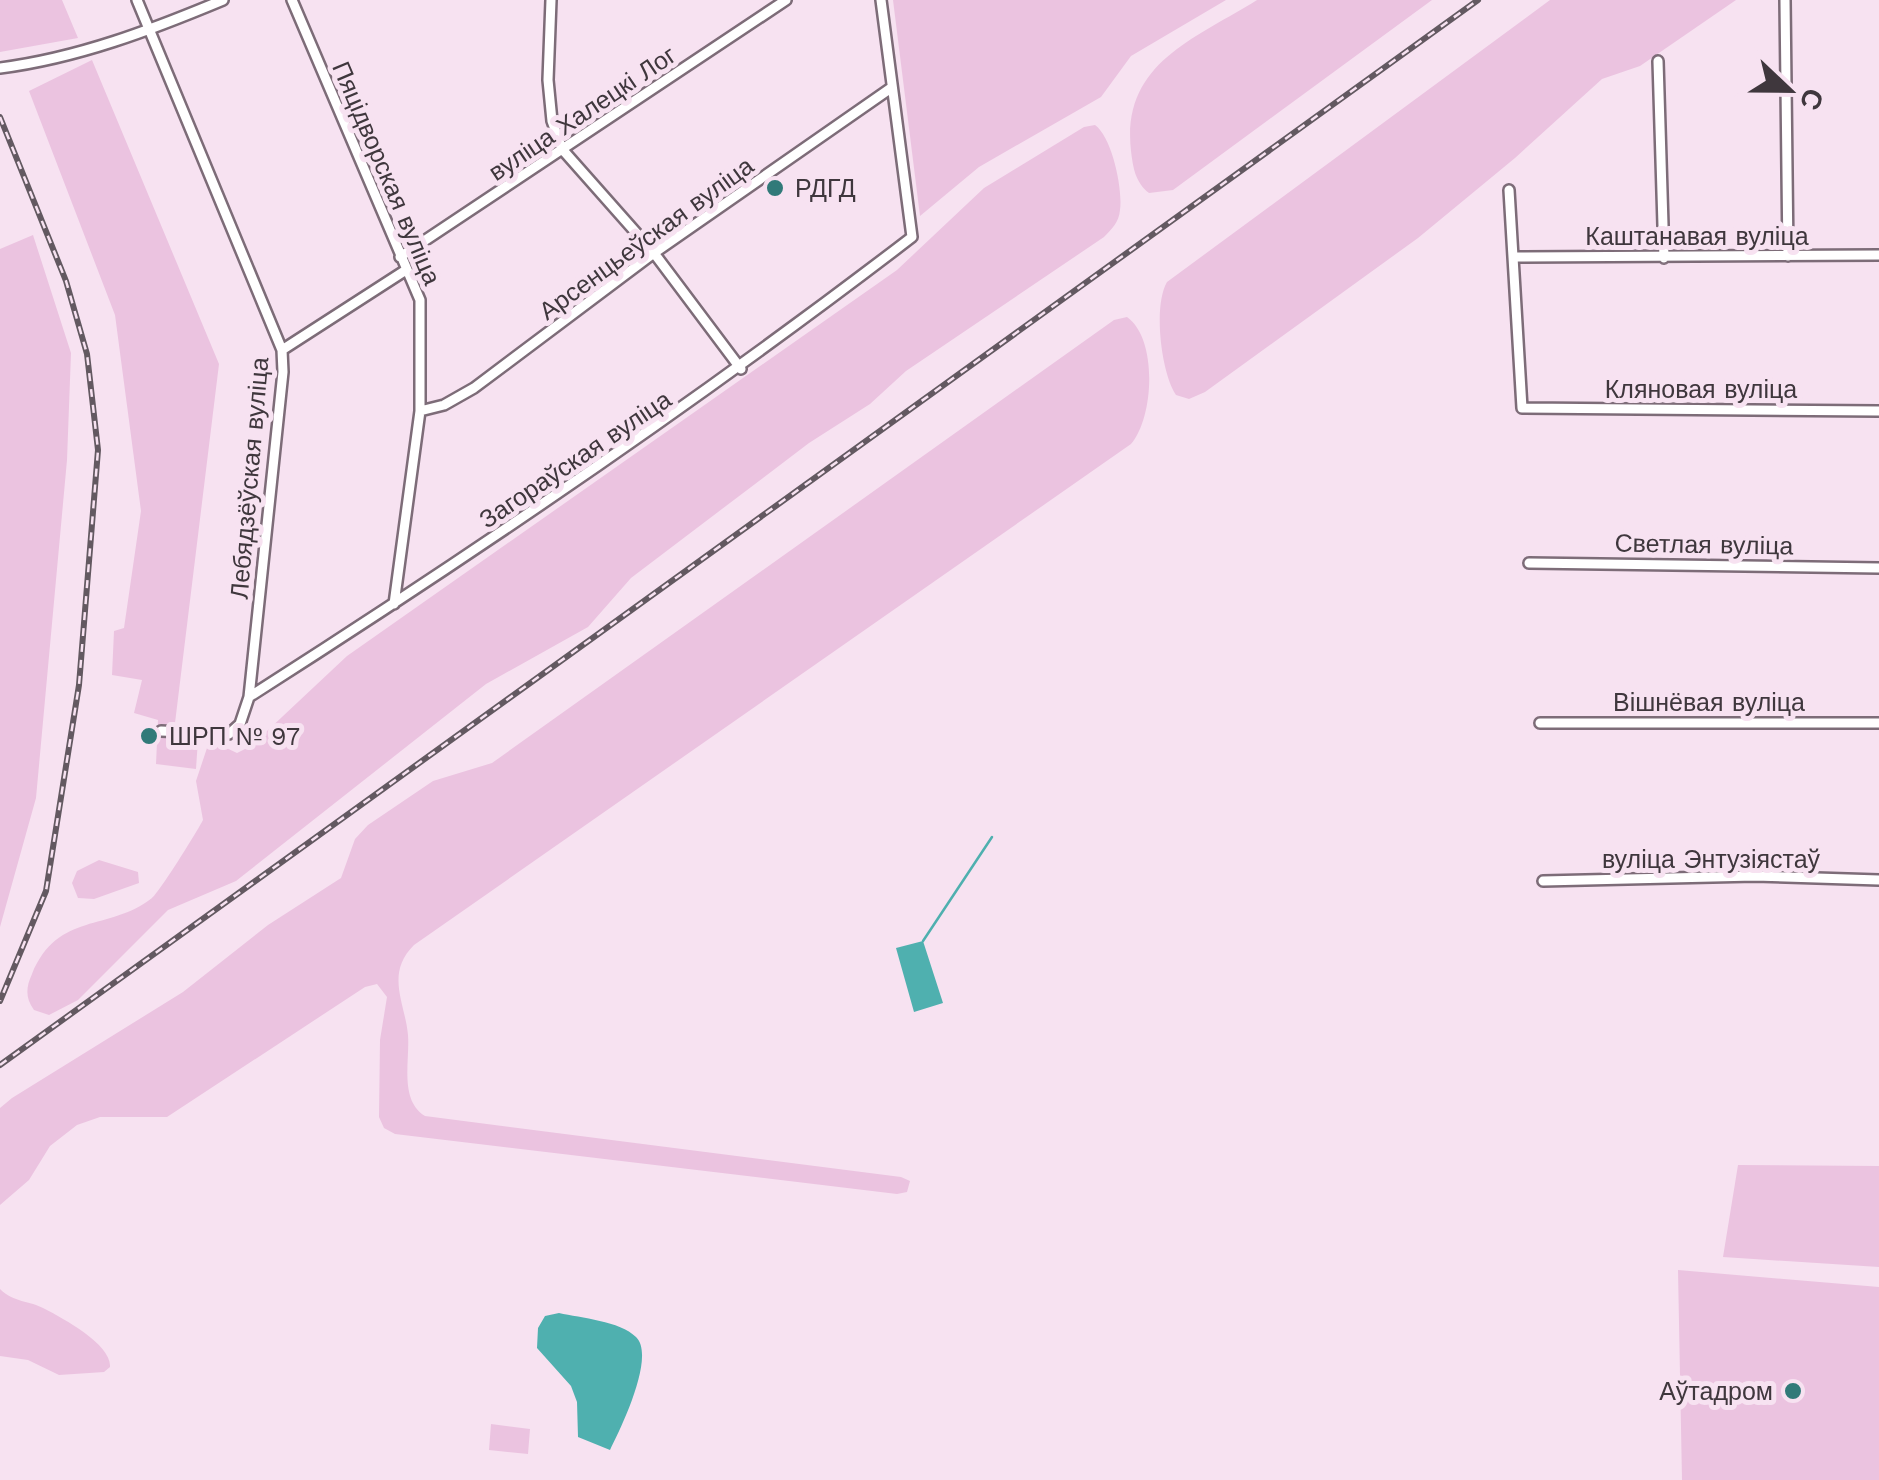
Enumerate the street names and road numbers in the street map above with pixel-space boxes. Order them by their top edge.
street label: вуліца Халецкі Лог [483,40,681,187]
street label: Пяцідворская вуліца [326,57,447,289]
street label: Арсенцьеўская вуліца [534,151,759,326]
street label: Каштанавая вуліца [1585,222,1809,251]
street label: Лебядзёўская вуліца [224,356,275,600]
street label: Кляновая вуліца [1605,375,1797,404]
street label: Загораўская вуліца [474,384,677,534]
street label: Светлая вуліца [1614,528,1794,561]
street label: Вішнёвая вуліца [1613,688,1805,717]
street label: вуліца Энтузіястаў [1602,845,1821,874]

